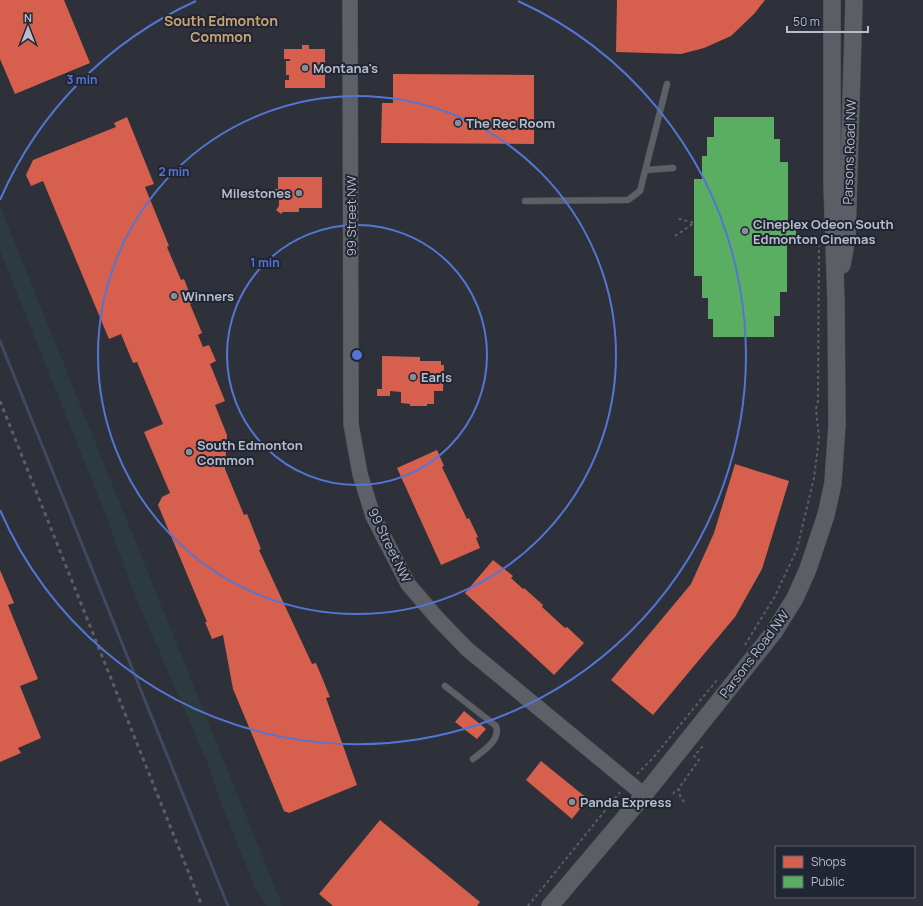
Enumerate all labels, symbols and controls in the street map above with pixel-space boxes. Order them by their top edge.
north arrow [8,8,48,48]
scale bar [787,8,868,34]
text: N [24,10,32,25]
district label: South Edmonton Common [164,11,278,46]
text: 50 m [793,13,820,30]
place label: Montana's [313,59,378,77]
marker: Montana's [300,63,310,73]
text: 3 min [66,71,98,88]
street label: Parsons Road NW [838,99,860,205]
place label: The Rec Room [466,114,555,132]
marker: The Rec Room [453,118,463,128]
text: 2 min [158,163,190,180]
street label: 99 Street NW [342,176,360,256]
place label: Milestones [222,184,291,202]
marker: Milestones [294,188,304,198]
place label: Cineplex Odeon South Edmonton Cinemas [753,215,894,248]
marker: Cineplex Odeon South Edmonton Cinemas [740,226,750,236]
text: 1 min [250,254,280,271]
place label: Winners [182,287,234,305]
marker: Winners [169,291,179,301]
centre of rings [350,348,364,362]
place label: Earls [421,368,452,386]
marker: Earls [408,372,418,382]
place label: South Edmonton Common [197,436,303,469]
marker: South Edmonton Common [184,447,194,457]
street label: 99 Street NW [364,505,416,585]
street label: Parsons Road NW [715,607,793,701]
place label: Panda Express [580,793,672,811]
marker: Panda Express [567,797,577,807]
legend [775,846,915,898]
text: Shops [811,853,846,870]
text: Public [811,873,845,890]

